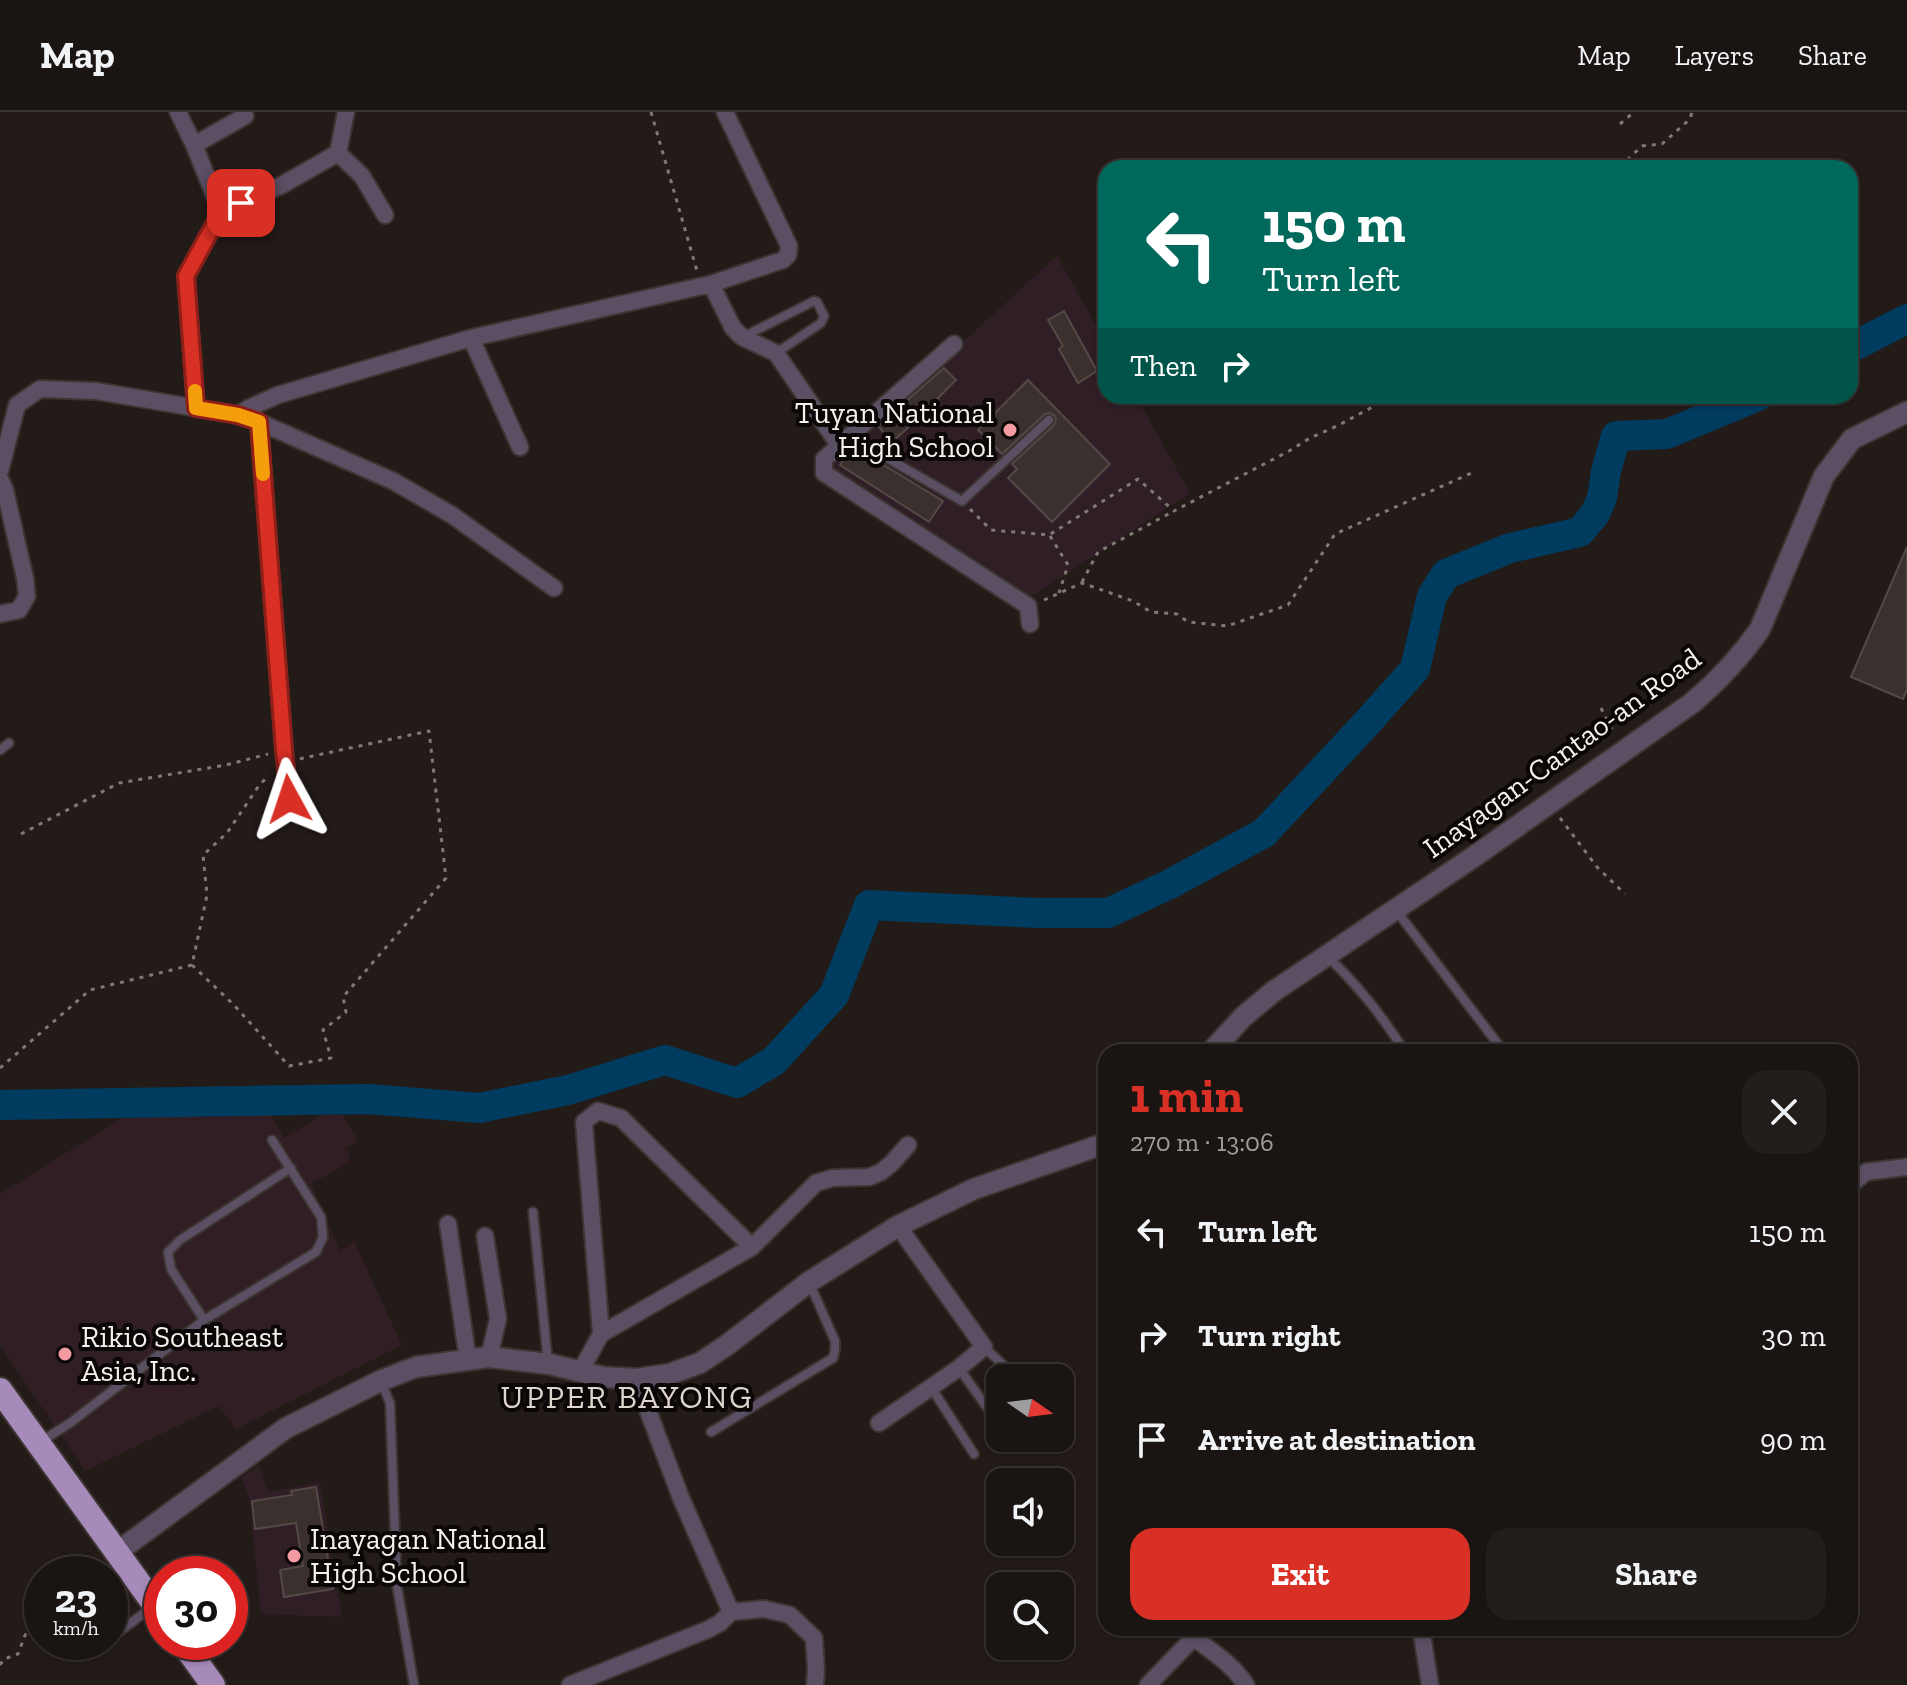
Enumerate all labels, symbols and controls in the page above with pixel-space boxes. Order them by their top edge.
text: Map [40,32,115,78]
text: Map [1577,39,1631,72]
text: Layers [1675,39,1754,72]
text: Share [1798,39,1867,72]
pin [207,169,275,237]
icon: arrive [219,181,263,225]
text: 150 m [1262,189,1406,256]
icon: left [1130,192,1234,296]
text: Turn left [1262,257,1400,300]
icon: right [1213,344,1257,388]
text: Then [1130,348,1197,384]
place label: Tuyan National High School [795,395,994,465]
marker: Tuyan National High School [1001,421,1019,439]
street label: Inayagan-Cantao-an Road [1416,640,1708,866]
position arrow [247,757,331,841]
text: 1 min [1130,1067,1243,1124]
button: close [1742,1070,1826,1154]
text: 270 m · 13:06 [1130,1126,1274,1158]
icon: left [1130,1210,1174,1254]
text: Turn left [1198,1214,1317,1250]
text: 150 m [1749,1214,1826,1250]
icon: right [1130,1314,1174,1358]
text: Turn right [1198,1318,1340,1354]
text: 30 m [1761,1318,1826,1354]
place label: Rikio Southeast Asia, Inc. [81,1319,283,1389]
marker: Rikio Southeast Asia, Inc. [56,1345,74,1363]
north arrow [986,1364,1074,1452]
map controls [986,1364,1074,1660]
district label: UPPER BAYONG [501,1378,753,1416]
icon: arrive [1130,1418,1174,1462]
text: Arrive at destination [1198,1422,1475,1458]
text: 90 m [1760,1422,1826,1458]
button: sound [986,1468,1074,1556]
place label: Inayagan National High School [310,1521,546,1591]
button: Exit [1130,1528,1470,1620]
button: Share [1486,1528,1826,1620]
marker: Inayagan National High School [285,1547,303,1565]
speed limit sign: 30 [144,1556,248,1660]
button: search [986,1572,1074,1660]
text: 23 [55,1574,97,1622]
text: km/h [53,1616,99,1640]

